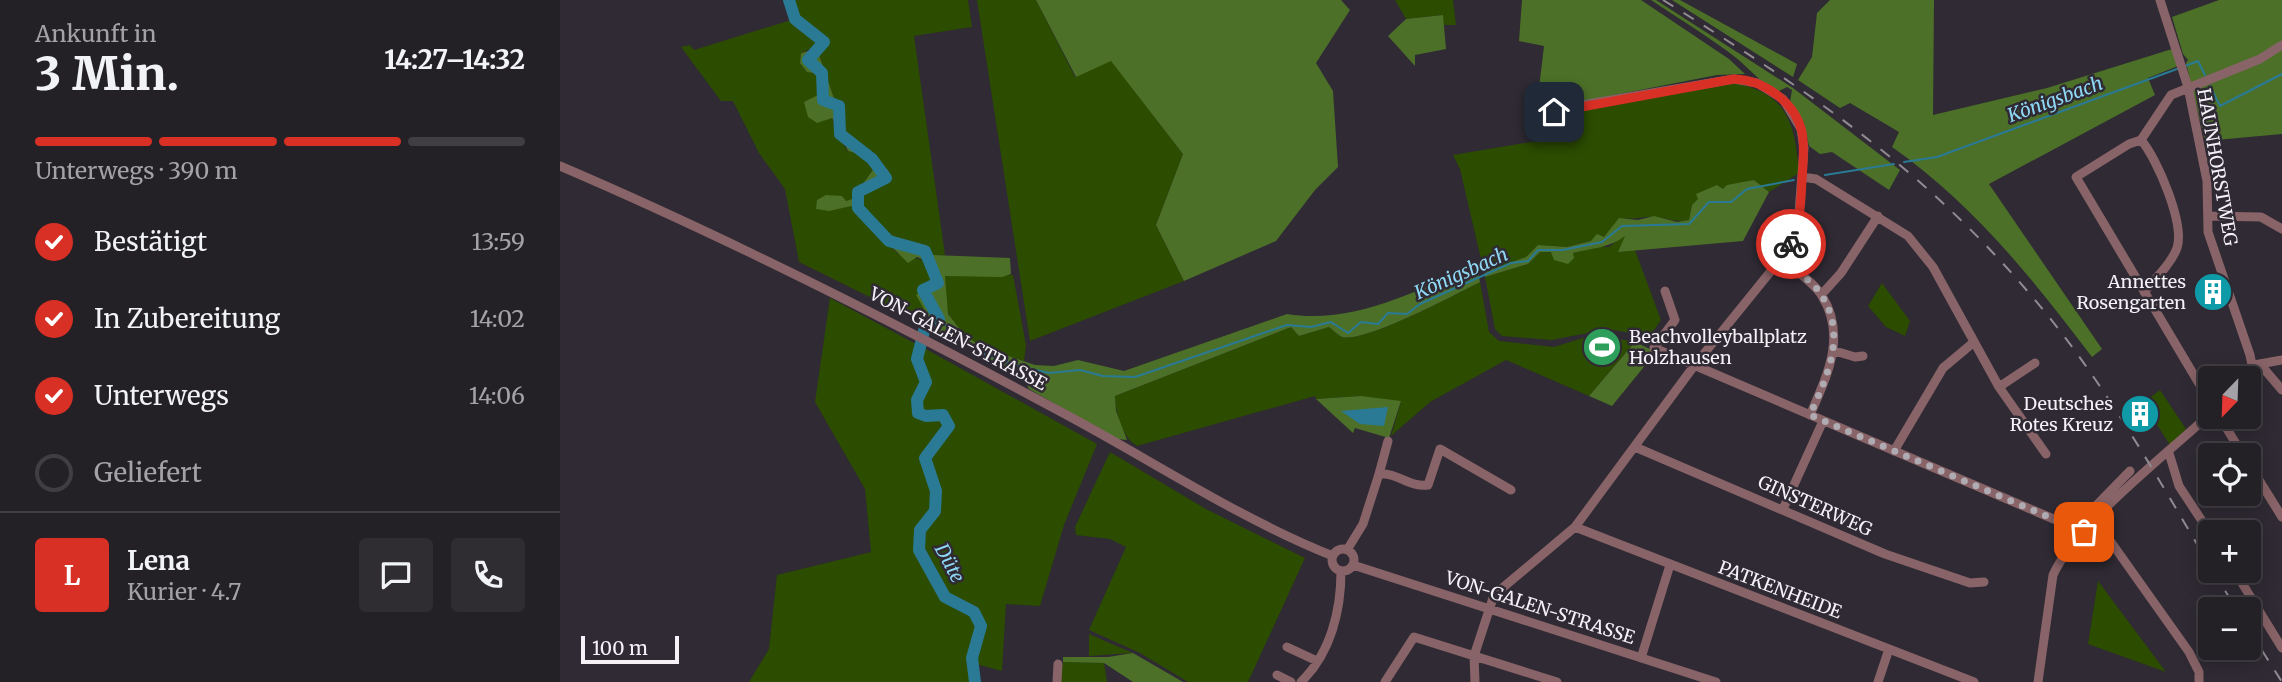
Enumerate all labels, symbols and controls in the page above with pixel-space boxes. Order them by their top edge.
text: Ankunft in [35,19,157,48]
text: 14:27–14:32 [384,43,525,76]
text: 3 Min. [35,45,179,103]
water label: Königsbach [2003,71,2106,128]
pin [1524,82,1584,142]
street label: HAUNHORSTWEG [2192,86,2243,248]
icon: home [1535,93,1573,131]
text: Unterwegs · 390 m [35,156,238,185]
courier [1756,209,1826,279]
icon: check [35,223,73,261]
text: Bestätigt [94,225,207,258]
icon: bike [1772,225,1810,263]
text: 13:59 [472,227,525,256]
water label: Königsbach [1410,242,1511,305]
place label: Annettes Rosengarten [2076,270,2186,314]
building icon: Annettes Rosengarten [2192,271,2234,313]
street label: VON-GALEN-STRASSE [865,281,1052,395]
icon: check [35,300,73,338]
text: In Zubereitung [94,302,280,335]
text: 14:02 [470,304,525,333]
place label: Beachvolleyballplatz Holzhausen [1629,325,1807,369]
sports icon: Beachvolleyballplatz Holzhausen [1581,326,1623,368]
north arrow [2198,366,2261,429]
map controls [2198,366,2261,660]
icon: check [35,377,73,415]
text: Unterwegs [94,379,229,412]
text: 14:06 [469,381,525,410]
place label: Deutsches Rotes Kreuz [2010,392,2113,436]
building icon: Deutsches Rotes Kreuz [2119,393,2161,435]
button: locate [2198,443,2261,506]
text: Geliefert [94,456,202,489]
street label: GINSTERWEG [1755,470,1876,541]
pin [2054,502,2114,562]
icon: bag [2065,513,2103,551]
button: + [2198,520,2261,583]
button: chat [359,538,433,612]
button: phone [451,538,525,612]
water label: Düte [929,538,970,587]
text: Lena [127,544,190,577]
street label: PATKENHEIDE [1715,555,1846,624]
text: L [64,559,80,592]
street label: VON-GALEN-STRASSE [1441,566,1638,649]
text: Kurier · 4.7 [127,577,241,606]
button: − [2198,597,2261,660]
scale bar [581,633,679,665]
text: 100 m [592,636,648,660]

